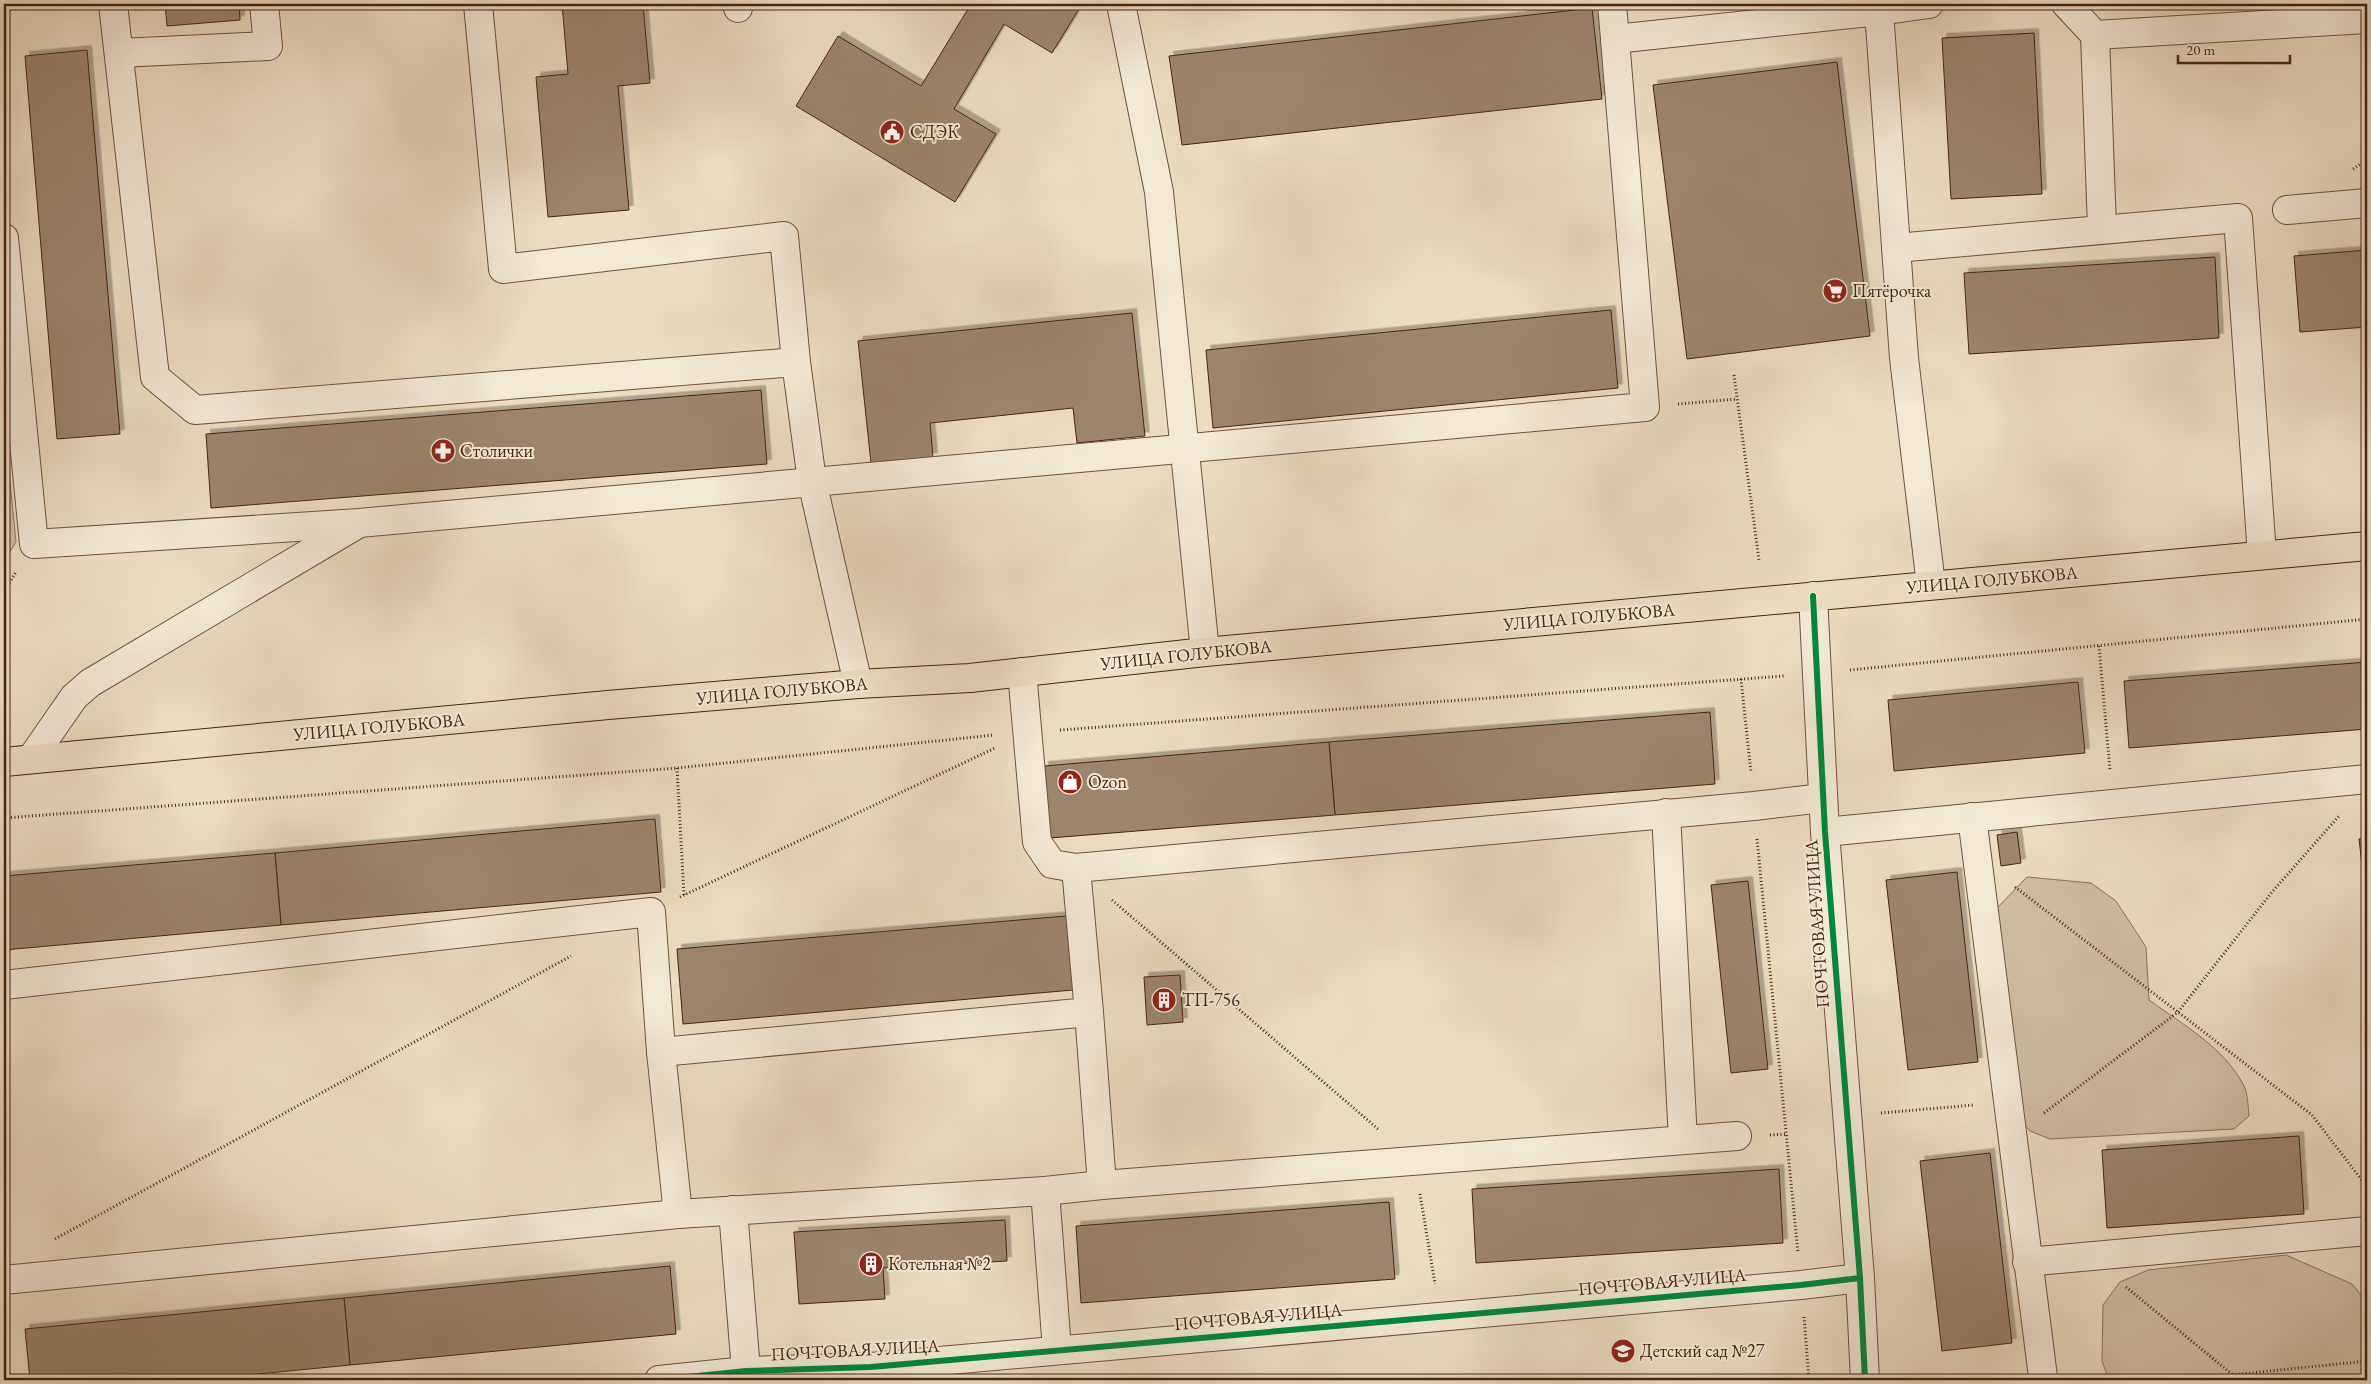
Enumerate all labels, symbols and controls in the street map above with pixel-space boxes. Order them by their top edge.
scale bar [2178,32,2291,64]
text: 20 m [2186,40,2215,59]
public building icon: СДЭК [879,119,905,145]
place label: СДЭК [910,120,959,143]
supermarket icon: Пятёрочка [1822,278,1848,304]
place label: Пятёрочка [1852,279,1932,302]
pharmacy icon: Столички [430,438,456,464]
place label: Столички [460,439,533,462]
street label: УЛИЦА ГОЛУБКОВА [1904,560,2079,599]
street label: УЛИЦА ГОЛУБКОВА [1501,597,1676,636]
street label: УЛИЦА ГОЛУБКОВА [1098,634,1273,675]
street label: УЛИЦА ГОЛУБКОВА [694,671,869,710]
street label: УЛИЦА ГОЛУБКОВА [291,707,466,746]
shop icon: Ozon [1057,769,1083,795]
place label: Ozon [1088,770,1127,793]
street label: ПОЧТОВАЯ УЛИЦА [1799,838,1834,1009]
building icon: ТП-756 [1151,987,1177,1013]
place label: ТП-756 [1182,988,1240,1011]
building icon: Котельная №2 [858,1251,884,1277]
place label: Котельная №2 [888,1252,991,1275]
street label: ПОЧТОВАЯ УЛИЦА [1577,1263,1748,1300]
street label: ПОЧТОВАЯ УЛИЦА [1173,1298,1344,1335]
street label: ПОЧТОВАЯ УЛИЦА [770,1334,940,1365]
school or university icon: Детский сад №27 [1610,1338,1636,1364]
place label: Детский сад №27 [1640,1339,1765,1362]

